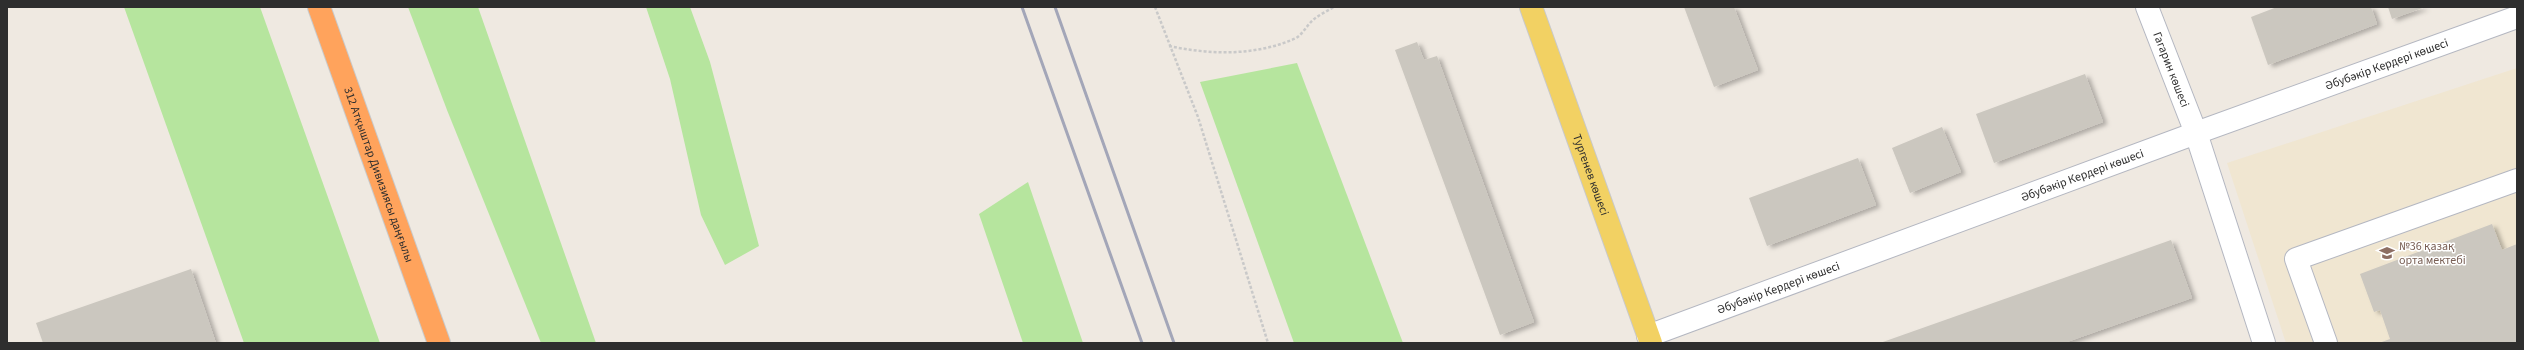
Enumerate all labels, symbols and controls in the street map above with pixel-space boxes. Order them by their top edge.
street label: Гагарин көшесі [2148,29,2193,110]
street label: Әбубәкір Кердері көшесі [2323,35,2451,95]
street label: 312 Атқыштар Дивизиясы даңғылы [339,85,418,265]
street label: Тургенев көшесі [1568,132,1613,218]
street label: Әбубәкір Кердері көшесі [2018,145,2146,206]
place label: №36 қазақ орта мектебі [2399,238,2466,269]
school or university icon: №36 қазақ орта мектебі [2378,244,2396,262]
street label: Әбубәкір Кердері көшесі [1715,258,1842,319]

